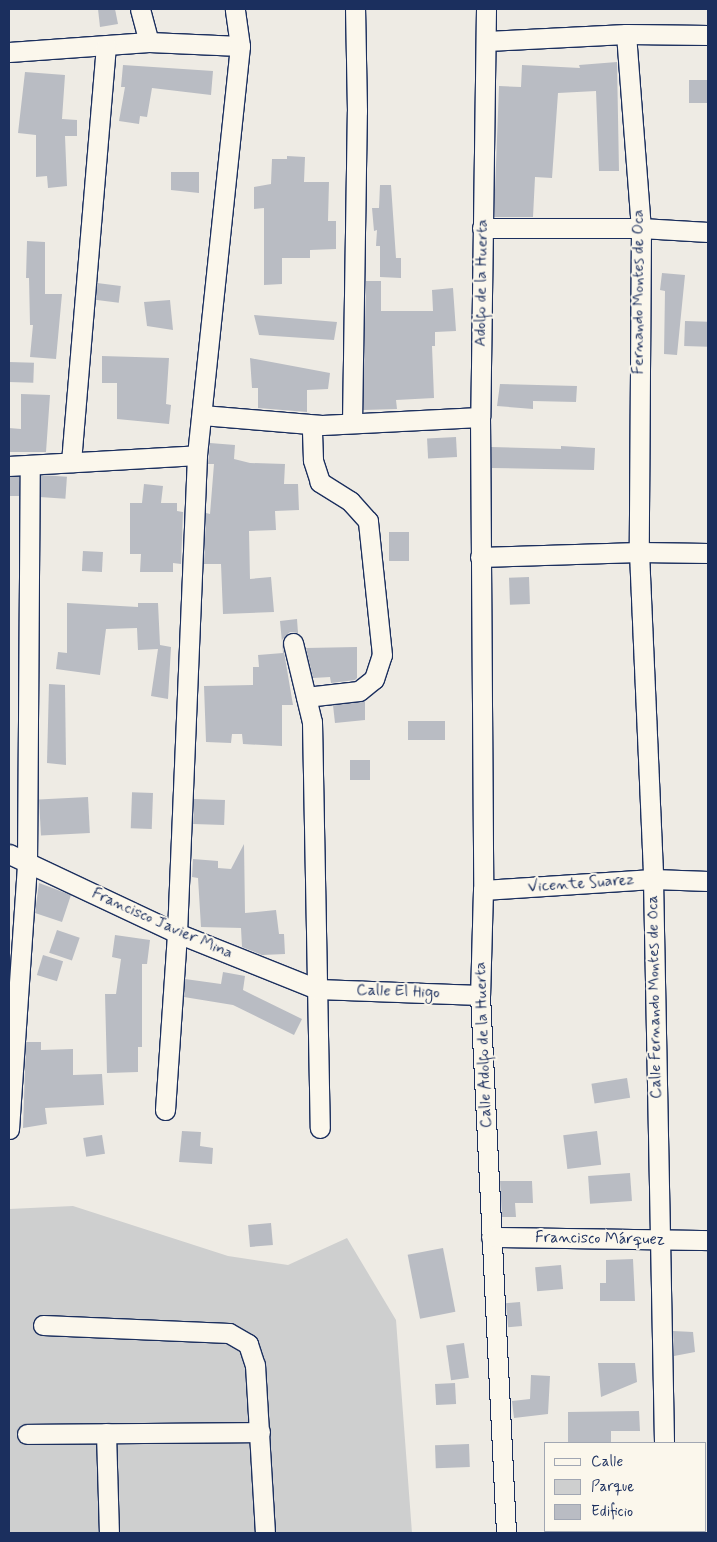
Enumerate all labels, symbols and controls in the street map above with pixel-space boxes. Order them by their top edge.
street label: Fernando Montes de Oca [629,207,649,377]
street label: Adolfo de la Huerta [471,218,493,348]
street label: Vicente Suarez [527,871,635,897]
street label: Francisco Javier Mina [89,884,235,964]
street label: Calle Fernando Montes de Oca [644,893,666,1101]
street label: Calle Adolfo de la Huerta [471,961,497,1129]
street label: Calle El Higo [356,981,440,1003]
street label: Francisco Márquez [535,1228,665,1250]
legend [544,1442,707,1532]
text: Calle [591,1452,623,1472]
text: Parque [591,1477,634,1497]
text: Edificio [591,1502,633,1522]

